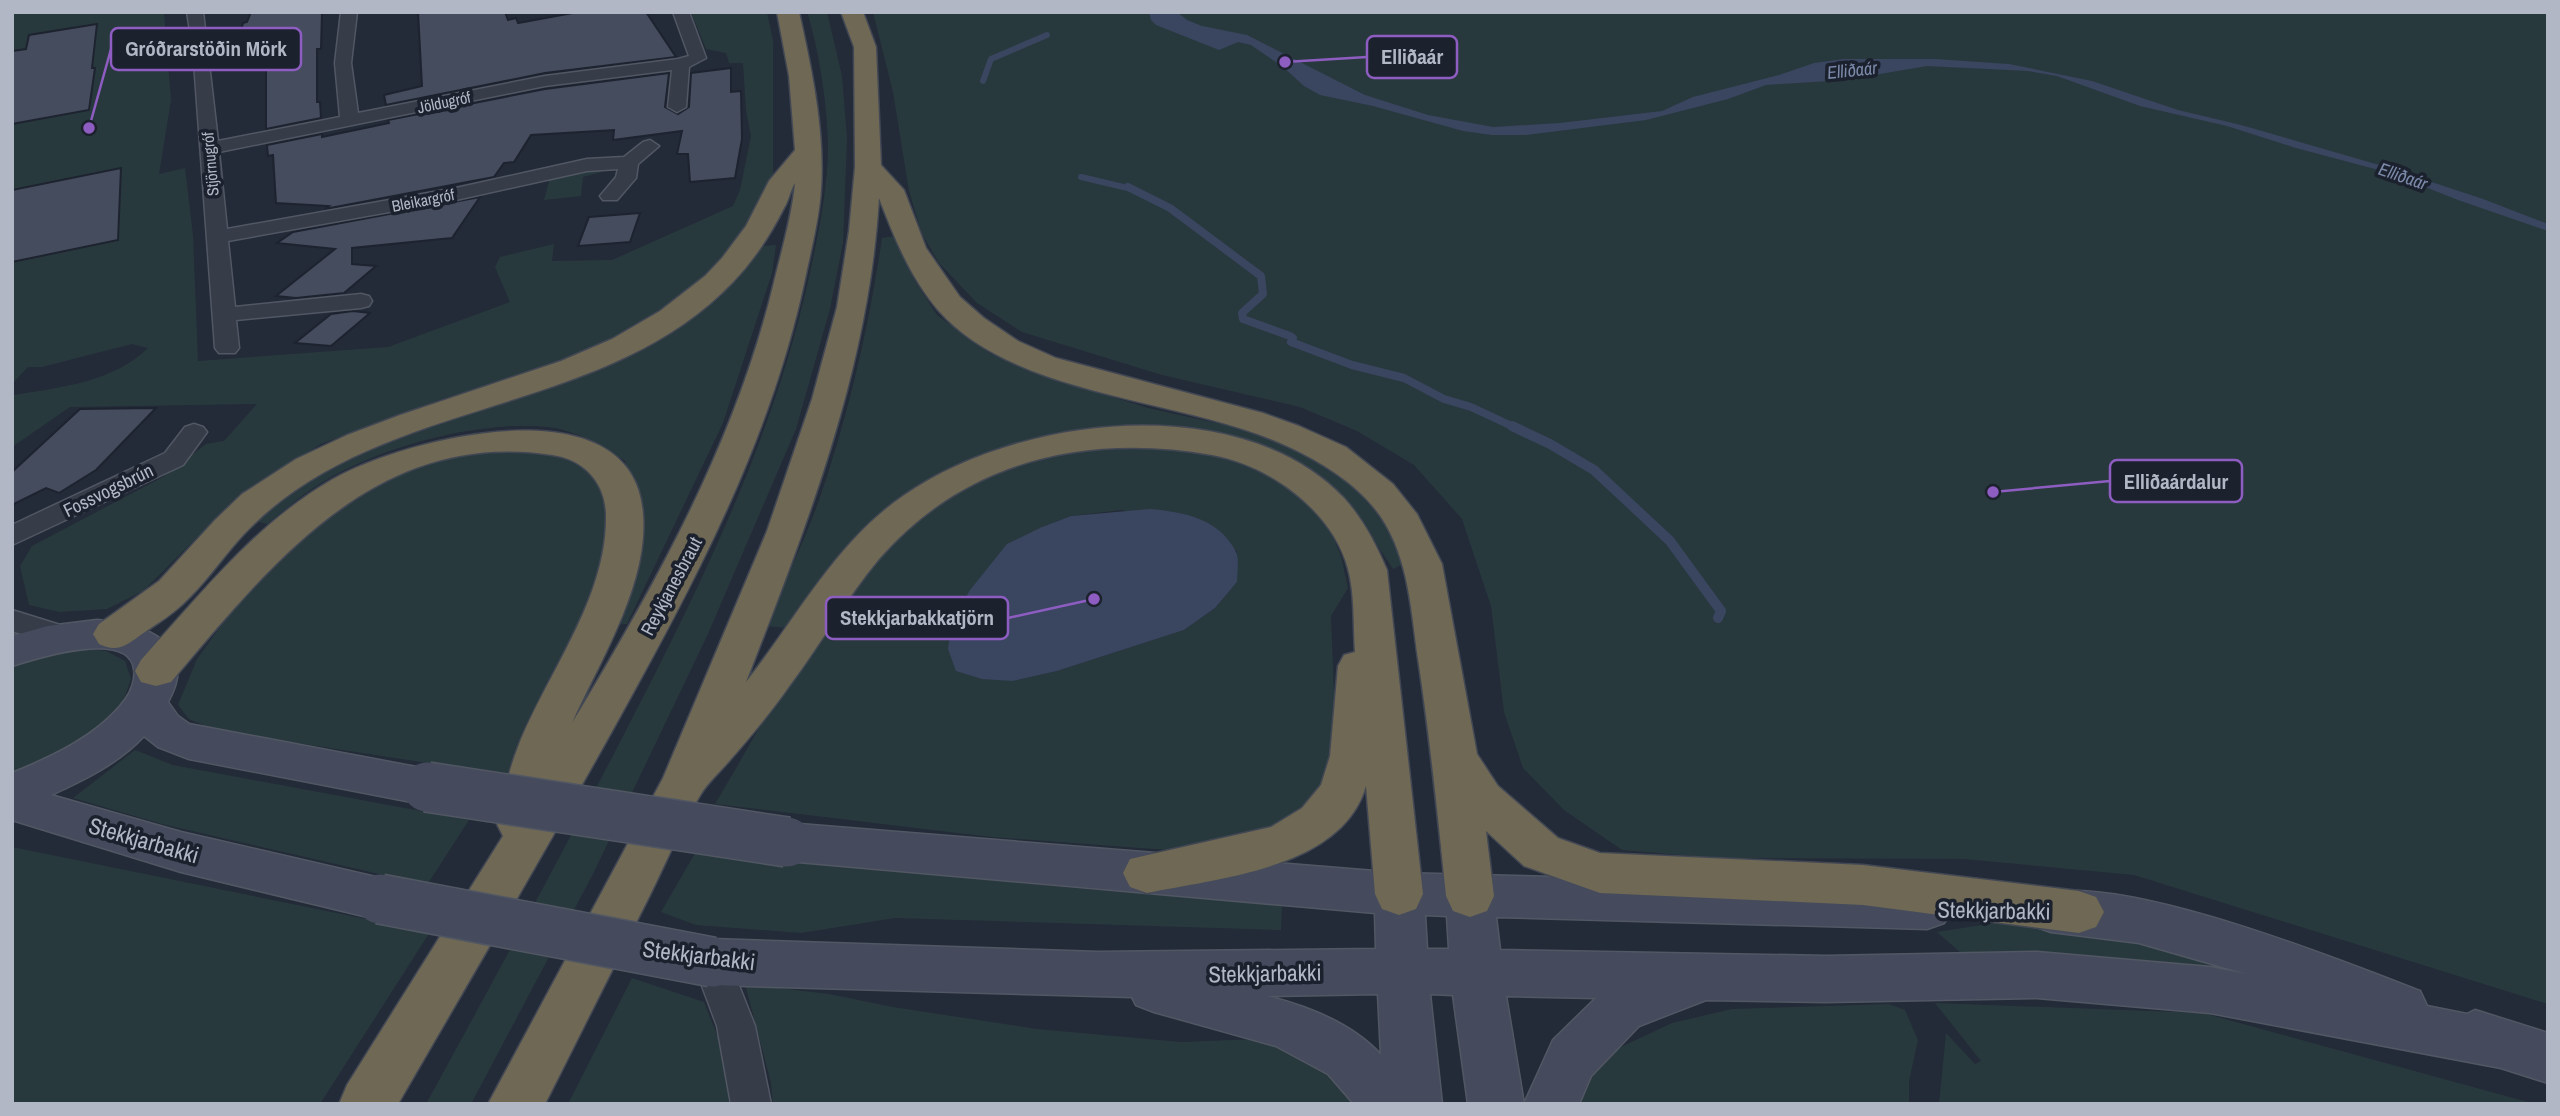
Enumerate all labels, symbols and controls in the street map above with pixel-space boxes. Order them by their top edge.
callout: Gróðrarstöðin Mörk [111,28,301,70]
text: Gróðrarstöðin Mörk [125,34,287,63]
callout: Elliðaár [1367,36,1457,78]
text: Elliðaár [1381,42,1443,71]
water label: Elliðaár [1826,55,1879,85]
street label: Jöldugróf [415,86,473,118]
street label: Stjörnugróf [196,131,224,197]
water label: Elliðaár [2375,156,2432,196]
street label: Bleikargróf [390,183,457,217]
street label: Fossvogsbrún [59,457,157,523]
callout: Elliðaárdalur [2110,460,2242,502]
text: Elliðaárdalur [2124,467,2228,496]
street label: Reykjanesbraut [634,532,708,640]
callout: Stekkjarbakkatjörn [826,597,1008,639]
text: Stekkjarbakkatjörn [840,603,994,632]
street label: Stekkjarbakki [85,809,203,871]
street label: Stekkjarbakki [1937,894,2051,926]
street label: Stekkjarbakki [641,933,757,977]
street label: Stekkjarbakki [1208,957,1322,989]

